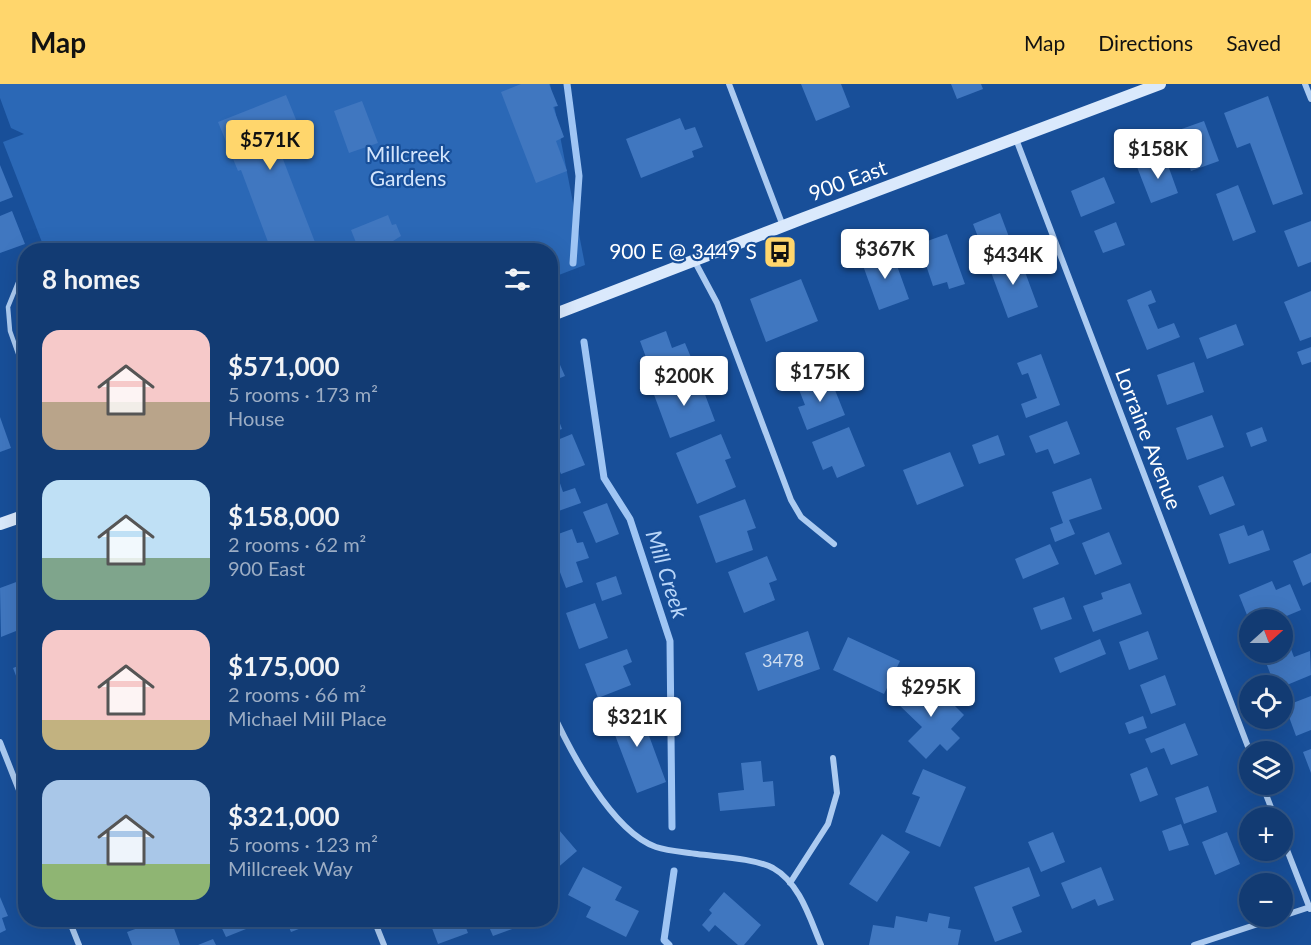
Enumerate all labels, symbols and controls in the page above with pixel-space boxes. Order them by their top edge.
text: Map [30,25,86,59]
text: Map [1024,30,1065,55]
text: Directions [1098,30,1193,55]
text: Saved [1226,30,1281,55]
pin: $571K [228,120,312,171]
text: $571K [240,127,300,151]
pin: $158K [1116,129,1200,180]
text: $158K [1128,136,1188,160]
park label: Millcreek Gardens [366,141,451,190]
street label: 900 East [805,154,890,205]
pin: $367K [843,229,927,280]
bus stop icon: 900 E @ 3449 S [762,234,798,270]
pin: $434K [971,235,1055,286]
text: $367K [855,236,915,260]
place label: 900 E @ 3449 S [609,238,757,263]
text: $434K [983,242,1043,266]
text: 8 homes [42,263,140,295]
icon: filters [501,263,534,296]
text: $571,000 [228,350,340,382]
pin: $175K [778,352,862,403]
icon: home [90,354,162,426]
pin: $200K [642,356,726,407]
text: $175K [790,359,850,383]
text: $200K [654,363,714,387]
street label: Lorraine Avenue [1111,364,1188,513]
text: 5 rooms · 173 m² [228,382,378,406]
text: House [228,406,285,430]
text: $158,000 [228,500,340,532]
icon: home [90,504,162,576]
water label: Mill Creek [641,526,695,622]
text: 2 rooms · 62 m² [228,532,366,556]
text: 900 East [228,556,305,580]
north arrow [1239,609,1293,663]
map controls [1239,609,1293,927]
house number: 3478 [762,649,804,671]
text: $175,000 [228,650,340,682]
icon: home [90,654,162,726]
pin: $295K [889,667,973,718]
text: $295K [901,674,961,698]
button: locate [1239,675,1293,729]
text: 2 rooms · 66 m² [228,682,366,706]
pin: $321K [595,697,679,748]
text: $321K [607,704,667,728]
text: Michael Mill Place [228,706,387,730]
button: layers [1239,741,1293,795]
text: $321,000 [228,800,340,832]
icon: home [90,804,162,876]
button: + [1239,807,1293,861]
text: 5 rooms · 123 m² [228,832,378,856]
text: Millcreek Way [228,856,353,880]
button: − [1239,873,1293,927]

